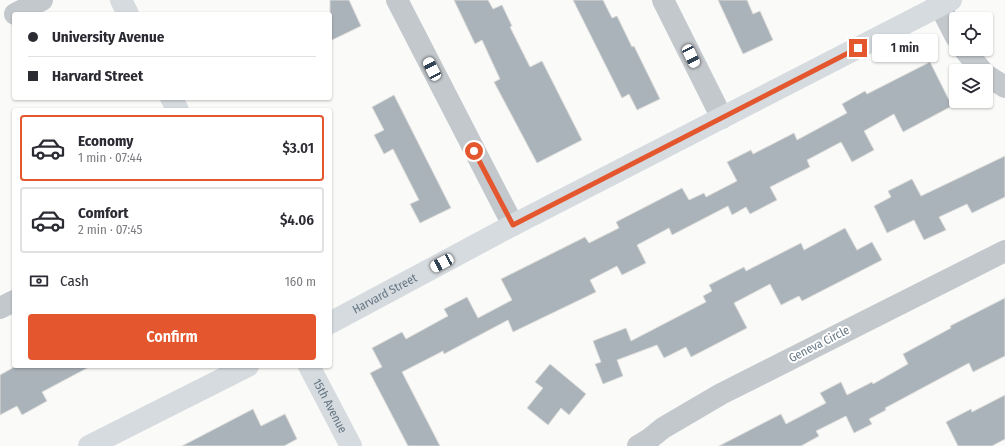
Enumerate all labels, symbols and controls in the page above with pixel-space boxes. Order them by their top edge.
map controls [949,12,993,108]
button: locate [949,12,993,56]
text: University Avenue [52,28,164,46]
callout: 1 min [872,34,938,62]
route end [849,39,867,57]
text: 1 min [891,40,919,55]
car [680,43,702,69]
car [421,56,443,82]
button: layers [949,64,993,108]
text: Harvard Street [52,67,143,85]
icon: car [30,130,66,166]
text: Economy [78,132,133,150]
text: $3.01 [282,139,314,157]
route start [465,142,483,160]
text: 1 min · 07:44 [78,150,142,165]
icon: car [30,202,66,238]
text: Comfort [78,204,129,222]
text: $4.06 [280,211,314,229]
text: 2 min · 07:45 [78,222,142,237]
car [429,252,455,274]
icon: cash [28,270,50,292]
street label: Harvard Street [350,271,419,317]
text: Cash [60,272,89,290]
text: 160 m [285,274,316,289]
button: Confirm [28,314,316,360]
street label: Geneva Circle [786,323,852,365]
street label: 15th Avenue [310,376,350,435]

